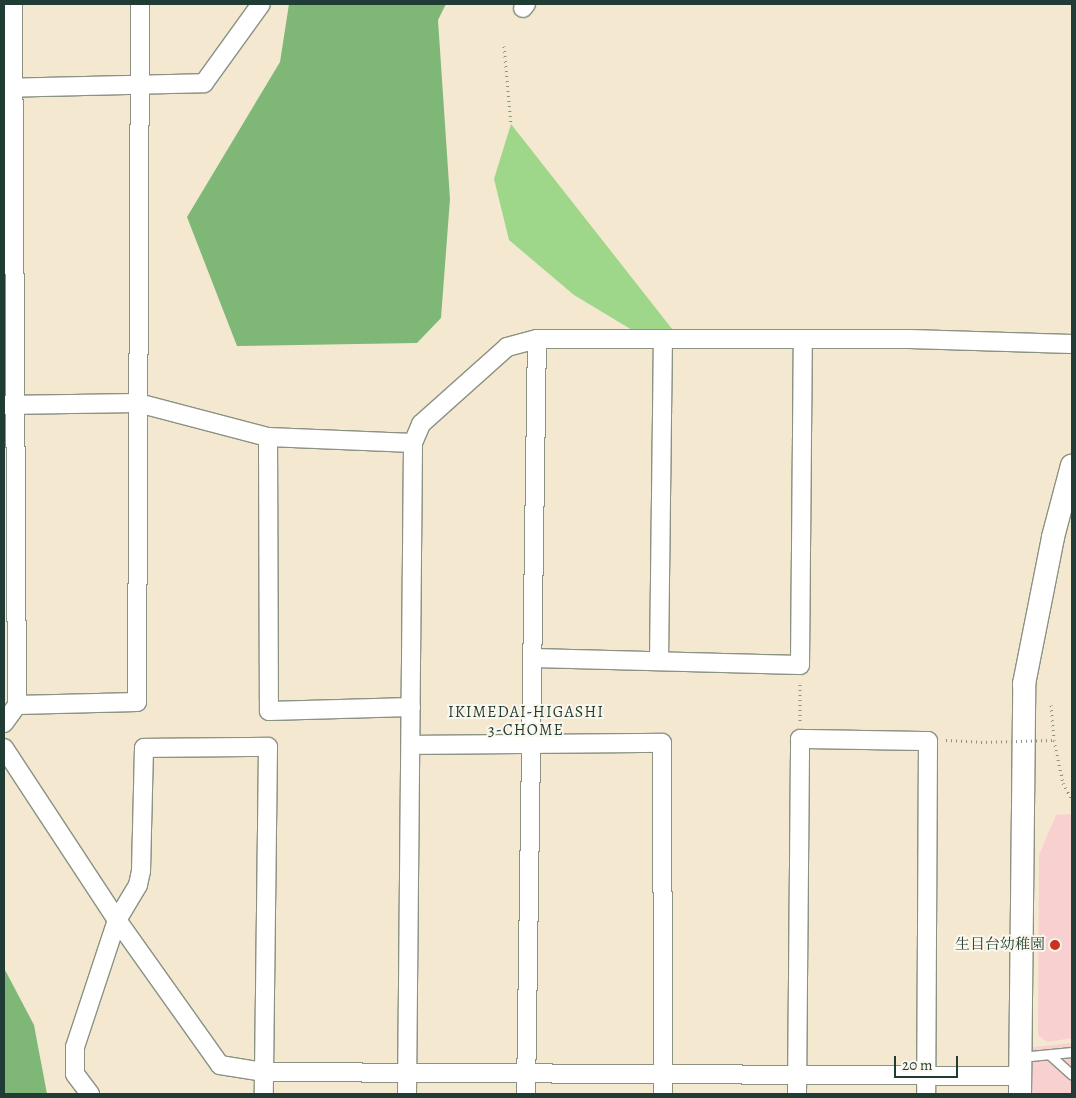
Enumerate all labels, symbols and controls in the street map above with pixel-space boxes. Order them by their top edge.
district label: IKIMEDAI-HIGASHI 3-CHOME [446,702,606,740]
place label: 生目台幼稚園 [955,936,1045,954]
marker: 生目台幼稚園 [1049,939,1061,951]
scale bar [896,1046,960,1078]
text: 20 m [902,1055,933,1075]

